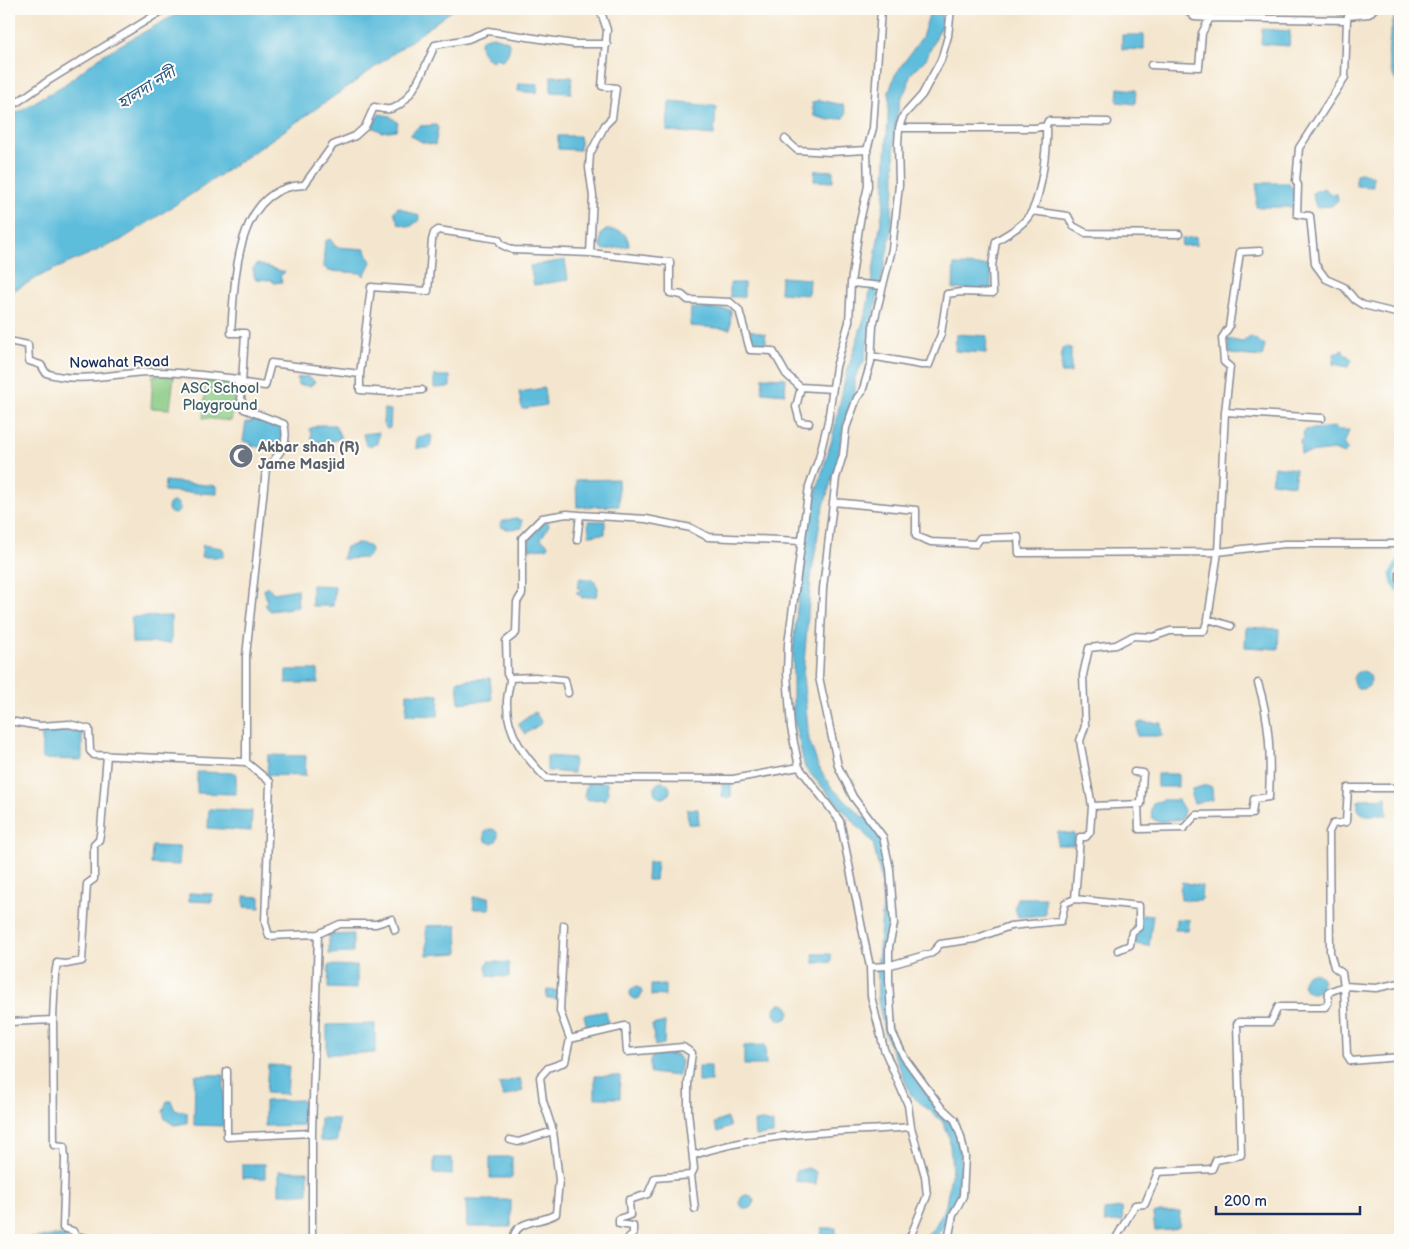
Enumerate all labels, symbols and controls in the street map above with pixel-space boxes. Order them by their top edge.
water label: হালদা নদী [114,61,182,113]
street label: Nowahat Road [69,352,169,373]
park label: ASC School Playground [181,379,259,415]
place label: Akbar shah (R) Jame Masjid [257,438,360,474]
mosque icon: Akbar shah (R) Jame Masjid [228,443,254,469]
scale bar [1216,1184,1360,1216]
text: 200 m [1224,1192,1267,1211]

